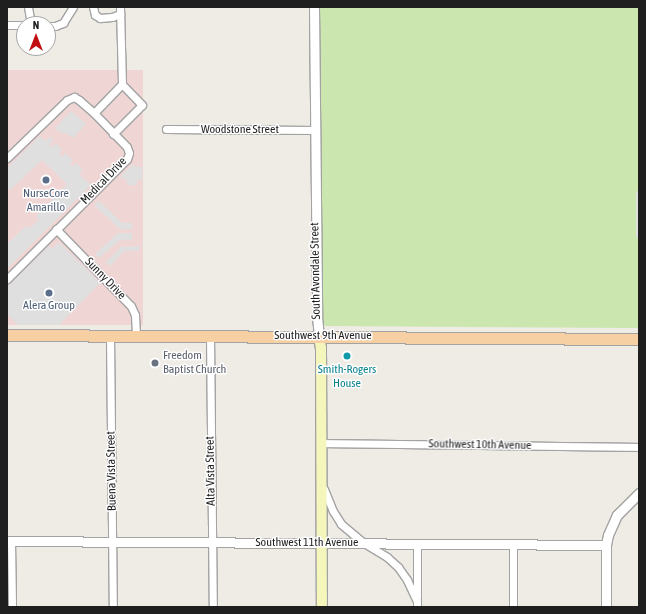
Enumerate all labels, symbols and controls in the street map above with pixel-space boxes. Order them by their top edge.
north arrow [16,16,56,56]
text: N [33,19,39,31]
street label: Woodstone Street [201,123,279,137]
street label: Medical Drive [78,154,130,208]
marker: NurseCore Amarillo [41,175,51,185]
place label: NurseCore Amarillo [23,187,69,215]
street label: South Avondale Street [308,222,324,320]
street label: Sunny Drive [82,255,128,303]
marker: Alera Group [44,288,54,298]
place label: Alera Group [23,299,75,313]
street label: Southwest 9th Avenue [274,329,372,343]
place label: Freedom Baptist Church [163,349,226,377]
marker: Smith-Rogers House [342,351,352,361]
marker: Freedom Baptist Church [150,358,160,368]
place label: Smith-Rogers House [318,363,376,391]
street label: Buena Vista Street [104,431,120,511]
street label: Alta Vista Street [203,436,219,506]
street label: Southwest 10th Avenue [428,437,532,453]
street label: Southwest 11th Avenue [256,536,358,550]

